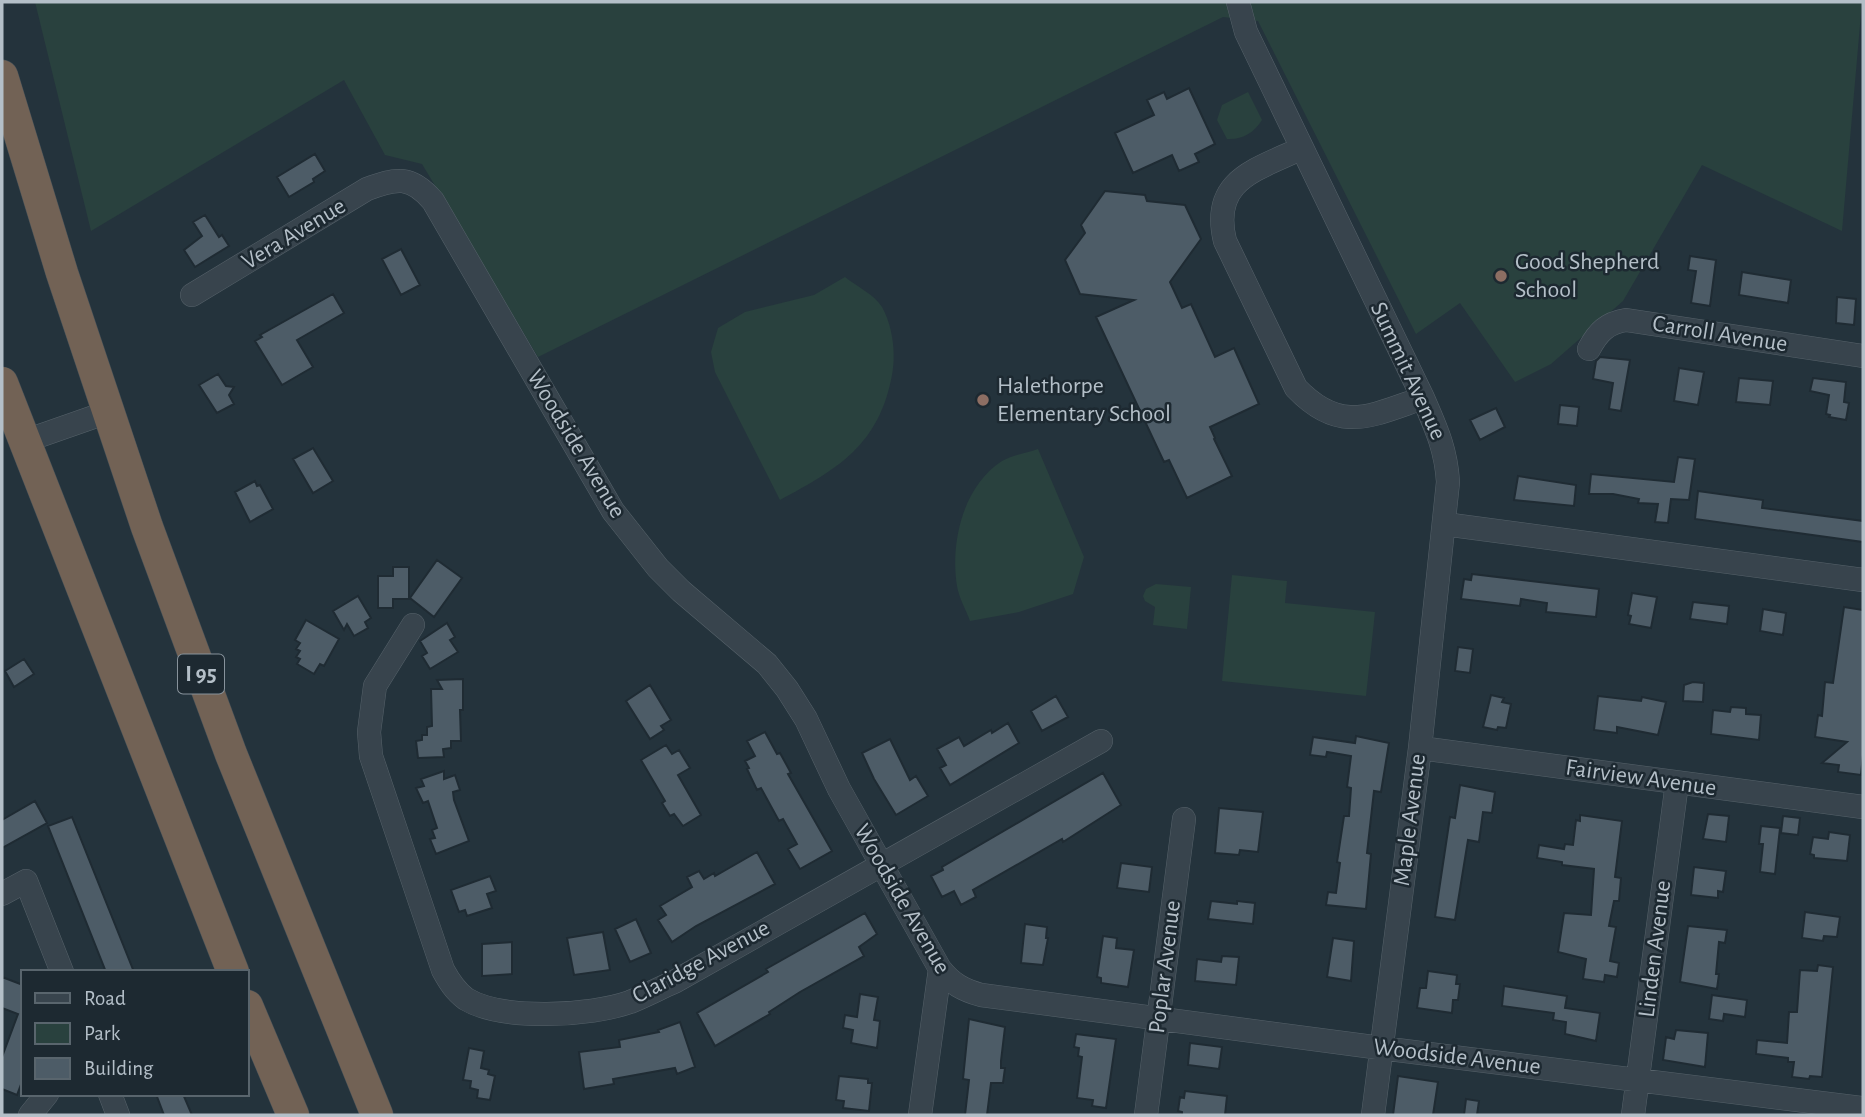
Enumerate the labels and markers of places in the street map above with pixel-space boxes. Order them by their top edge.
place label: Good Shepherd School [1515,250,1659,302]
marker: Good Shepherd School [1493,268,1509,284]
place label: Halethorpe Elementary School [997,374,1171,426]
marker: Halethorpe Elementary School [975,392,991,408]

